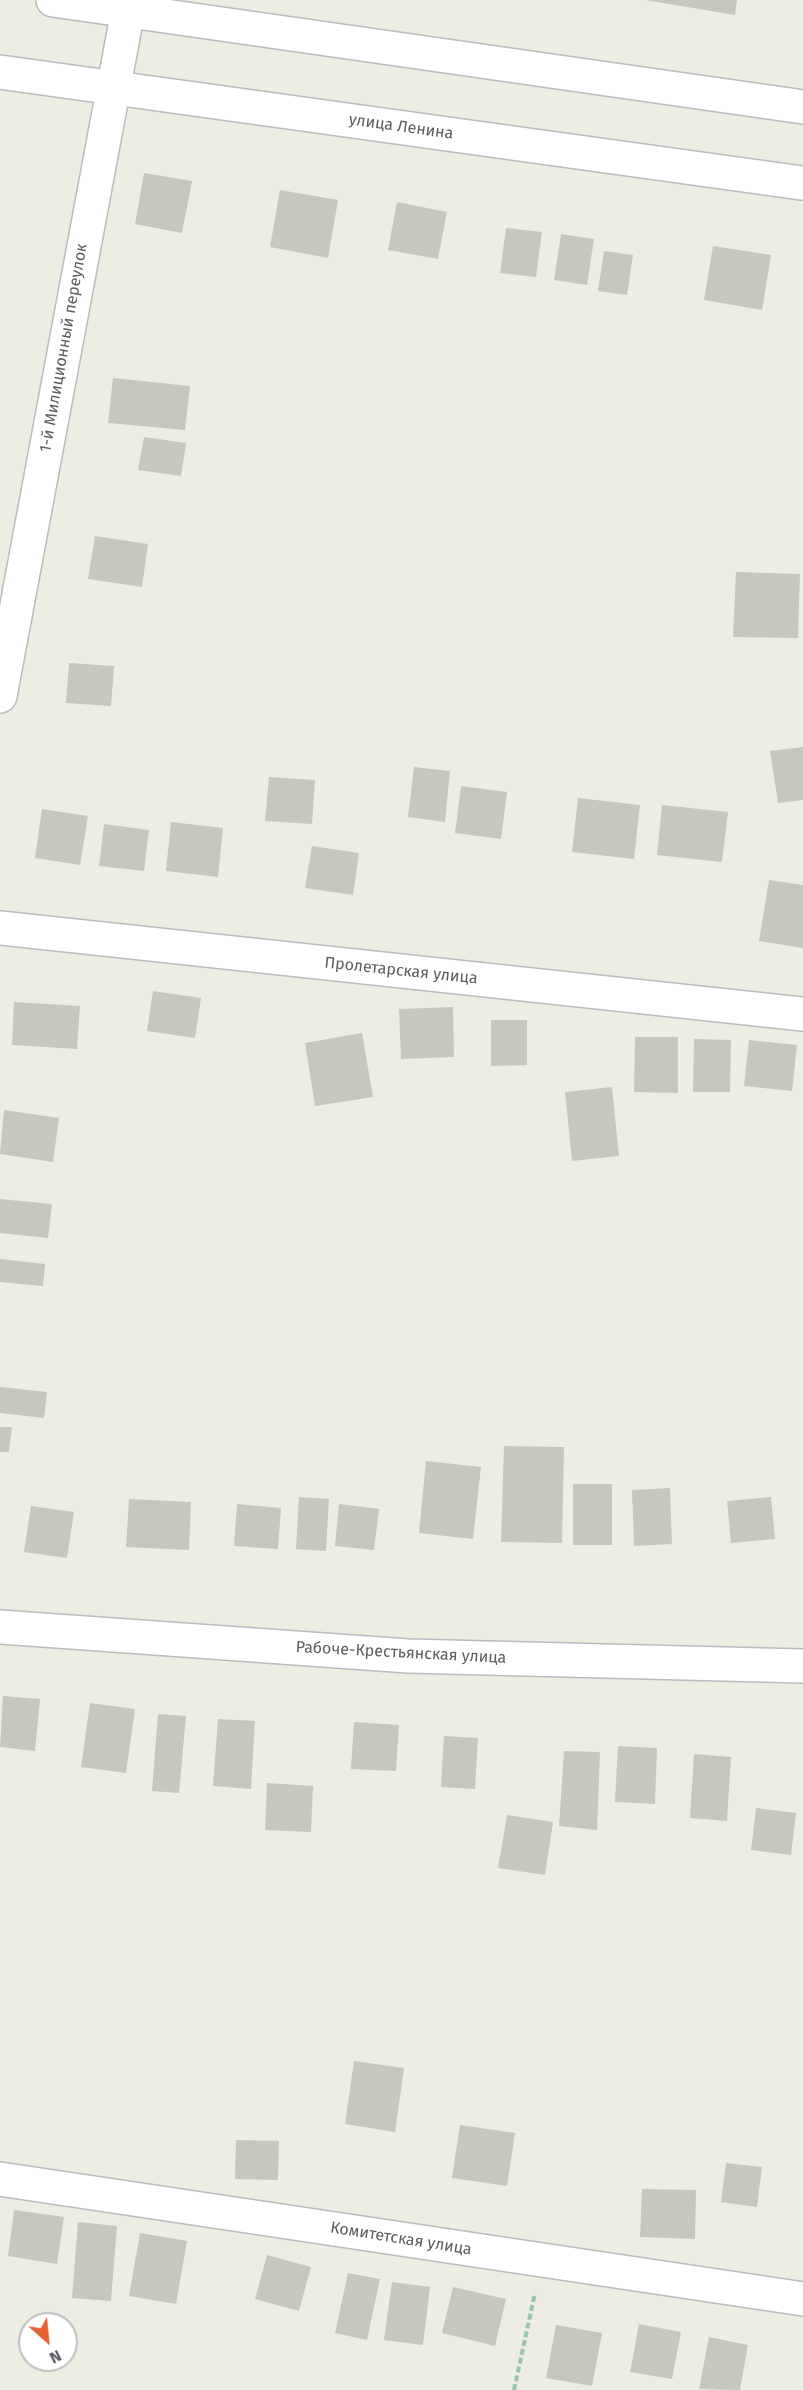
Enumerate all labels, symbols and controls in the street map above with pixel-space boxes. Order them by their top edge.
street label: улица Ленина [347,110,455,144]
street label: 1-й Милиционный переулок [36,242,92,454]
street label: Пролетарская улица [323,953,479,989]
street label: Рабоче-Крестьянская улица [295,1638,507,1668]
street label: Комитетская улица [329,2218,473,2260]
north arrow [18,2312,78,2372]
text: N [46,2346,65,2368]

